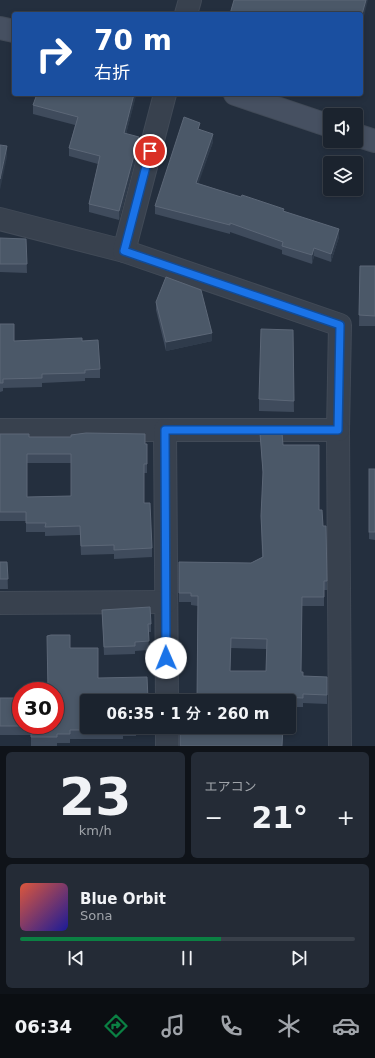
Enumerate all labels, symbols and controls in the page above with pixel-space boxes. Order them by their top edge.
text: 70 m [94,24,172,57]
icon: right [28,28,80,80]
text: 右折 [94,62,130,83]
map controls [323,108,363,196]
button: sound [323,108,363,148]
pin [133,134,167,168]
icon: arrive [139,140,161,162]
button: layers [323,156,363,196]
position arrow [145,637,187,679]
speed limit sign: 30 [12,682,64,734]
text: 06:35 · 1 分 · 260 m [107,705,269,723]
text: 23 [59,767,131,827]
text: エアコン [205,779,257,794]
text: 21° [251,800,308,835]
text: − [205,805,223,830]
text: + [337,805,355,830]
text: km/h [79,823,112,838]
text: Blue Orbit [80,890,166,908]
text: Sona [80,908,112,923]
icon: previous [65,947,87,969]
icon: pause [176,947,198,969]
icon: next [288,947,310,969]
icon: directions [102,1012,130,1040]
icon: music [159,1012,187,1040]
icon: phone [217,1012,245,1040]
icon: climate [275,1012,303,1040]
icon: car [332,1012,360,1040]
text: 06:34 [15,1016,72,1037]

